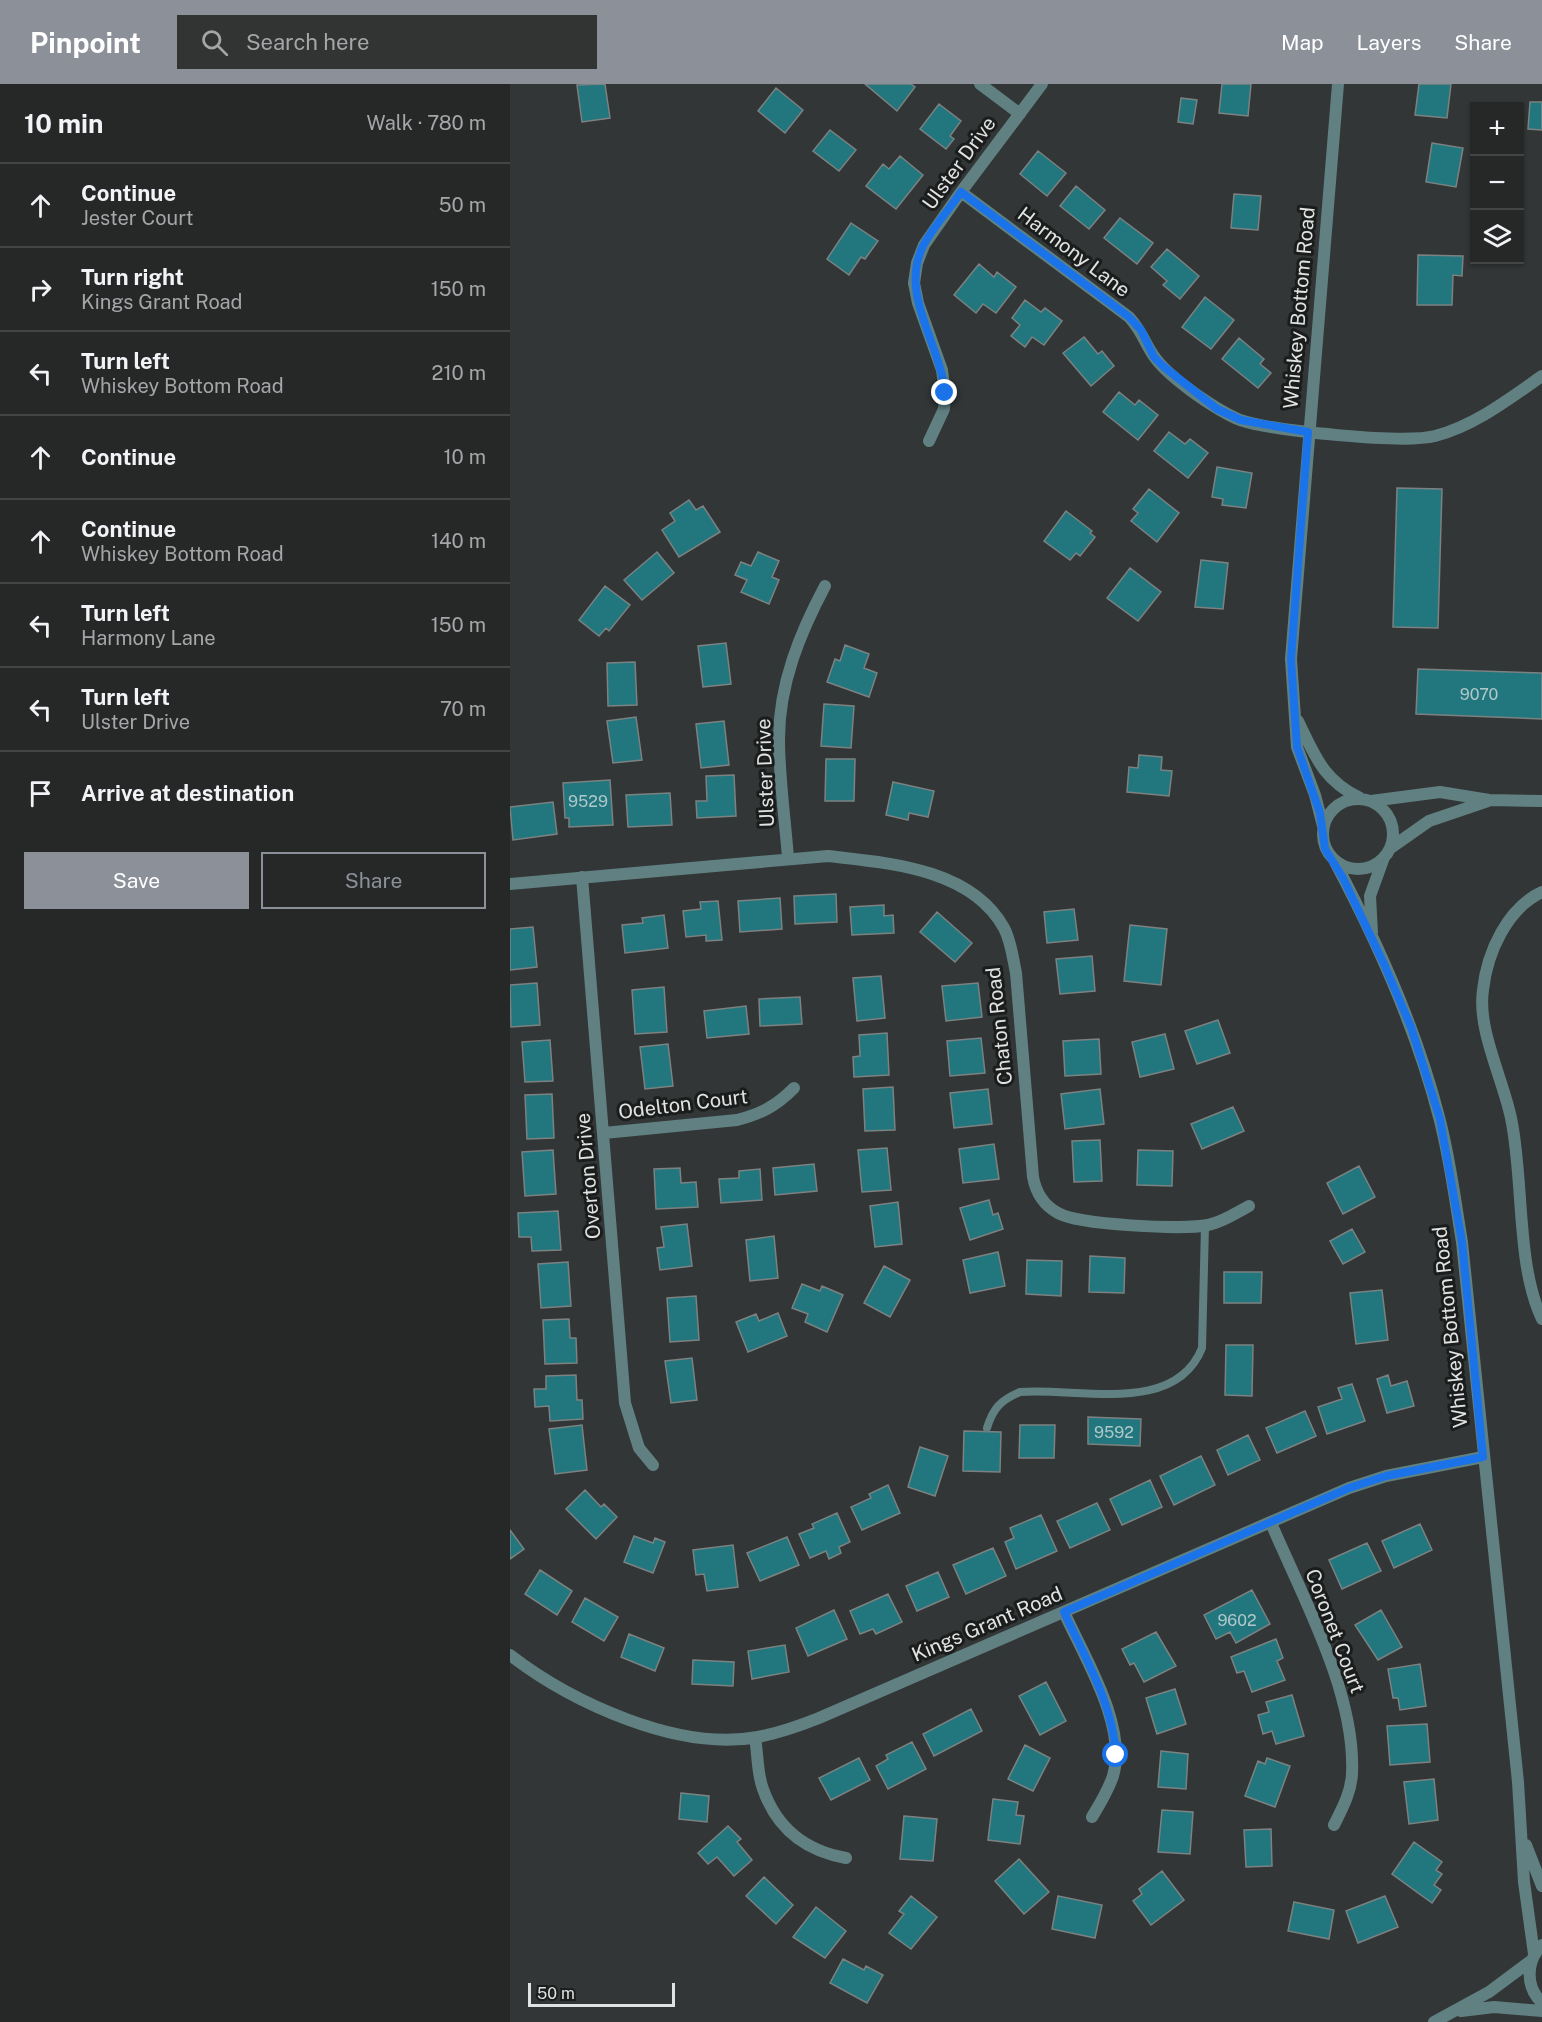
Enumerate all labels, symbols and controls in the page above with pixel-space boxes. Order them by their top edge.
search box [177,15,597,69]
text: Pinpoint [30,26,141,59]
icon: search [198,26,231,59]
text: Search here [246,29,369,55]
text: Map [1281,30,1324,55]
text: Layers [1357,30,1421,55]
text: Share [1454,30,1512,55]
map controls [1470,102,1524,264]
button: + [1470,102,1524,156]
text: 10 min [24,108,103,139]
text: Walk · 780 m [367,111,486,135]
street label: Ulster Drive [917,112,1001,214]
button: − [1470,156,1524,210]
text: Continue [81,180,176,206]
icon: ahead [24,189,57,222]
text: 50 m [439,193,486,217]
street label: Harmony Lane [1013,202,1135,302]
text: Jester Court [81,206,194,230]
street label: Whiskey Bottom Road [1278,206,1320,410]
button: layers [1470,210,1524,264]
text: Turn right [81,264,184,290]
icon: right [24,273,57,306]
text: 150 m [431,277,486,301]
text: Kings Grant Road [81,290,243,314]
text: Turn left [81,348,170,374]
icon: left [24,357,57,390]
text: 210 m [432,361,486,385]
text: Whiskey Bottom Road [81,374,284,398]
route end [931,379,957,405]
icon: ahead [24,441,57,474]
text: Continue [81,444,176,470]
text: 10 m [443,445,486,469]
text: Continue [81,516,176,542]
icon: ahead [24,525,57,558]
text: 140 m [431,529,486,553]
text: Whiskey Bottom Road [81,542,284,566]
text: Turn left [81,600,170,626]
icon: left [24,609,57,642]
text: 150 m [431,613,486,637]
text: Harmony Lane [81,626,216,650]
text: Turn left [81,684,170,710]
house number: 9070 [1460,685,1498,704]
icon: left [24,693,57,726]
text: 70 m [440,697,486,721]
text: Ulster Drive [81,710,190,734]
street label: Ulster Drive [751,718,779,828]
icon: arrive [24,777,57,810]
text: Arrive at destination [81,780,294,806]
house number: 9529 [568,792,608,811]
button: Save [24,852,249,909]
button: Share [261,852,486,909]
street label: Chaton Road [981,966,1017,1086]
street label: Odelton Court [617,1084,749,1124]
street label: Overton Drive [571,1112,605,1240]
street label: Whiskey Bottom Road [1427,1225,1473,1429]
house number: 9592 [1094,1423,1134,1442]
street label: Coronet Court [1300,1565,1370,1697]
street label: Kings Grant Road [908,1581,1066,1667]
house number: 9602 [1217,1611,1257,1630]
route start [1102,1741,1128,1767]
scale bar [528,1980,675,2008]
text: 50 m [537,1984,575,2003]

